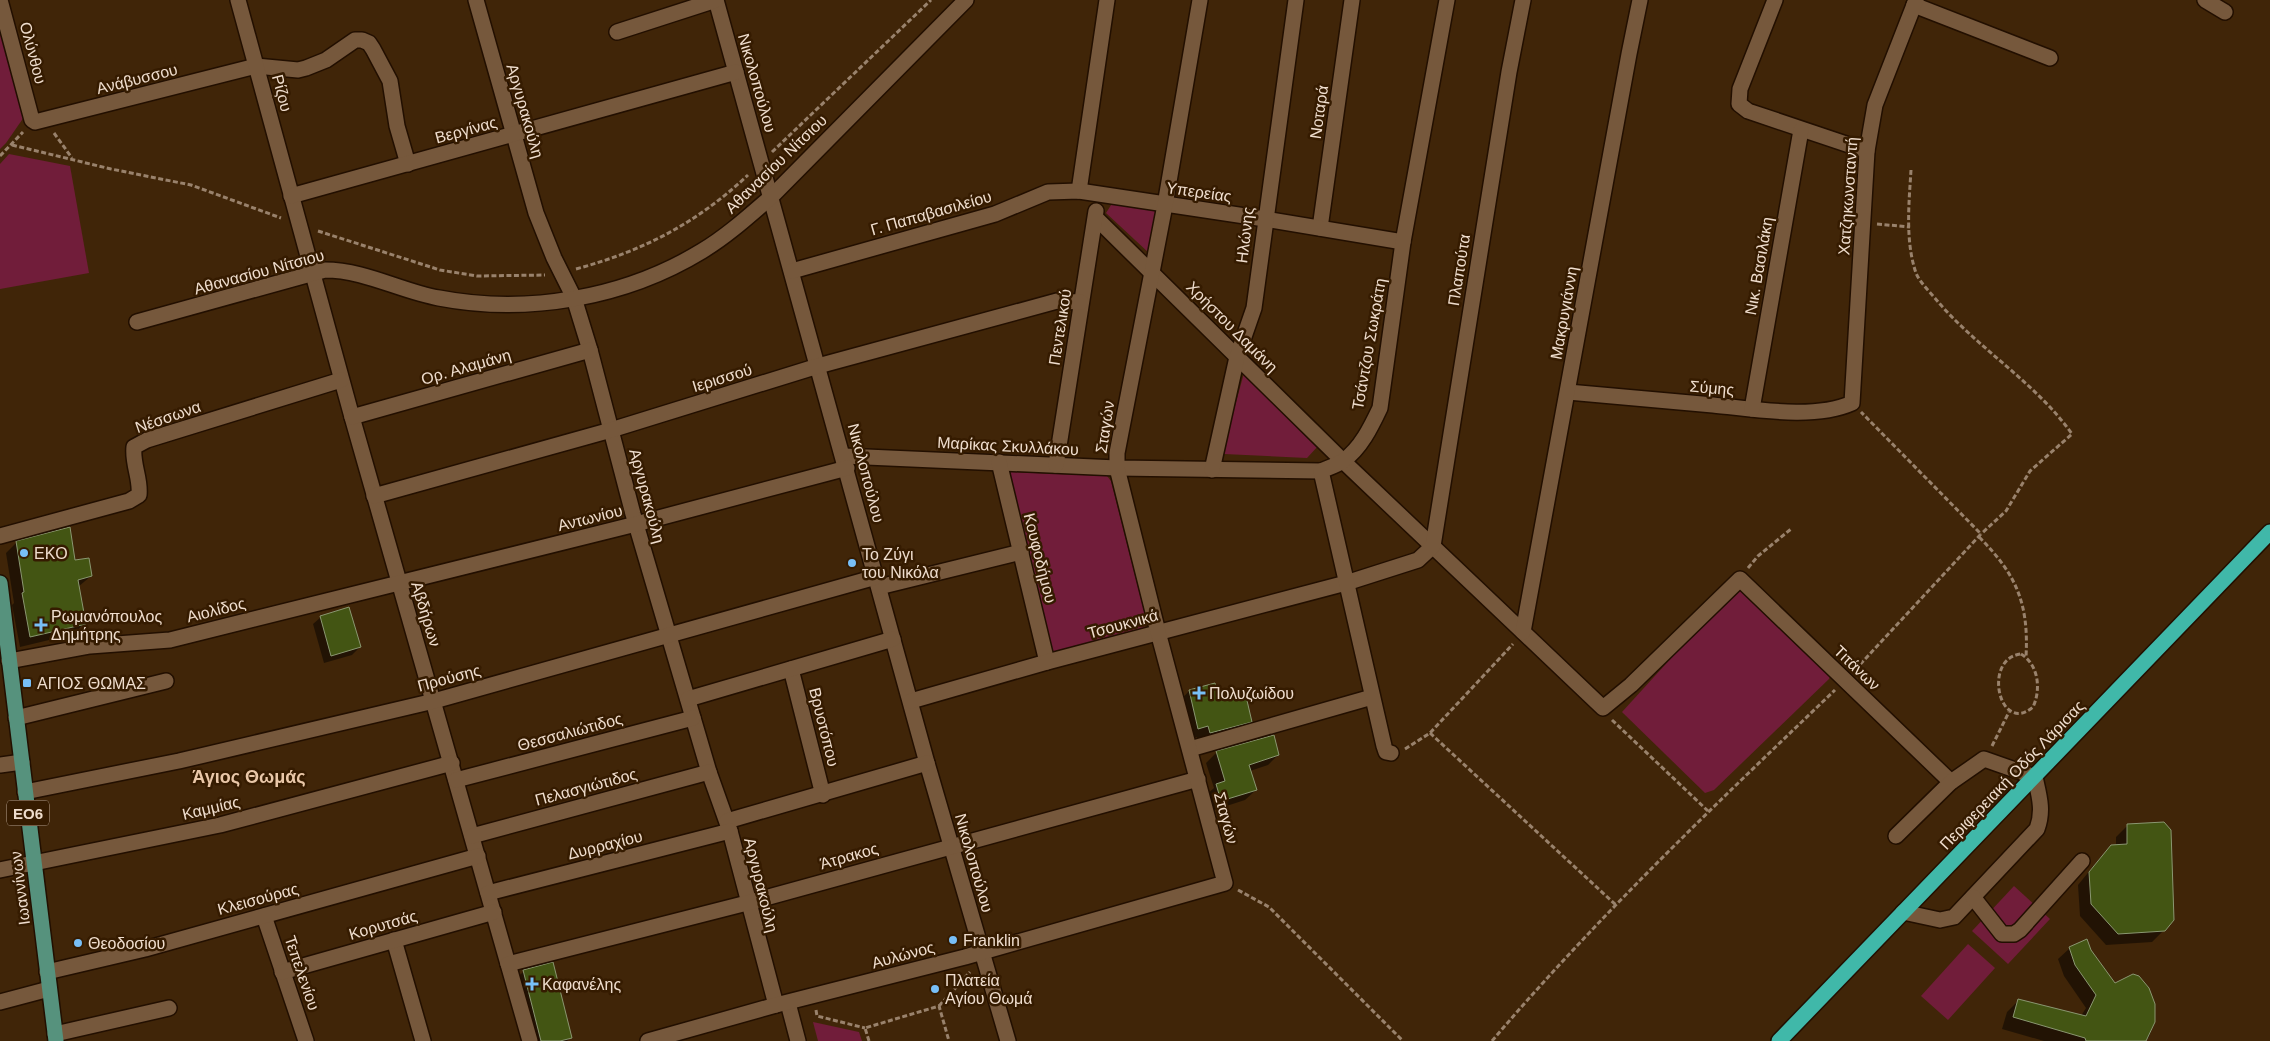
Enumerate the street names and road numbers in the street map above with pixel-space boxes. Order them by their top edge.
street label: Ολύνθου [17,20,49,86]
street label: Νικολοπούλου [735,32,779,134]
street label: Ανάβυσσου [95,61,179,97]
street label: Αργυρακούλη [503,62,547,160]
street label: Ρίζου [268,73,295,114]
street label: Νοταρά [1307,84,1331,140]
street label: Αθανασίου Νίτσιου [722,111,830,217]
street label: Βεργίνας [433,114,499,146]
street label: Χατζηκωνσταντή [1835,136,1862,256]
street label: Υπερείας [1165,179,1233,205]
street label: Γ. Παπαβασιλείου [869,188,993,238]
street label: Ηλώνης [1233,206,1257,264]
street label: Νικ. Βασιλάκη [1742,216,1776,316]
street label: Πλαπούτα [1445,233,1473,307]
street label: Αθανασίου Νίτσιου [192,246,326,298]
street label: Μακρυγιάννη [1547,265,1581,361]
street label: Τσάντζου Σωκράτη [1349,277,1390,411]
street label: Χρήστου Δαμάνη [1183,278,1281,376]
street label: Πεντελικού [1046,288,1074,366]
street label: Ορ. Αλαμάνη [419,346,513,388]
street label: Ιερισσού [690,361,754,395]
street label: Σύμης [1689,378,1735,398]
street label: Νέσσωνα [133,398,203,436]
street label: Σταγών [1092,400,1118,454]
street label: Νικολοπούλου [845,422,887,524]
street label: Μαρίκας Σκυλλάκου [937,434,1079,458]
street label: Αργυρακούλη [626,447,668,545]
street label: Αντωνίου [556,502,624,534]
street label: Κουφοδήμου [1021,511,1059,605]
street label: Αβδήρων [408,579,444,649]
street label: Αιολίδος [185,594,247,625]
street label: Τσουκνικά [1086,606,1160,642]
street label: Τιτάνων [1831,642,1883,694]
street label: Προύσης [416,661,483,695]
street label: Βρυοτόπου [806,686,842,768]
street label: Περιφερειακή Οδός Λάρισας [1936,697,2088,853]
street label: Θεσσαλιώτιδος [516,710,625,754]
street label: Πελασγιώτιδος [533,765,639,809]
street label: Σταγών [1211,790,1241,846]
street label: Καμμίας [180,793,242,823]
road number: ΕΟ6 [7,800,49,826]
street label: Νικολοπούλου [952,812,996,914]
street label: Δυρραχίου [566,827,644,863]
street label: Αργυρακούλη [741,836,781,934]
street label: Άτρακος [818,840,880,872]
street label: Ιωαννίνων [7,850,33,926]
street label: Κλεισούρας [216,880,301,918]
street label: Κορυτσάς [347,907,419,943]
street label: Τεπελενίου [281,934,323,1012]
street label: Αυλώνος [870,938,937,972]

